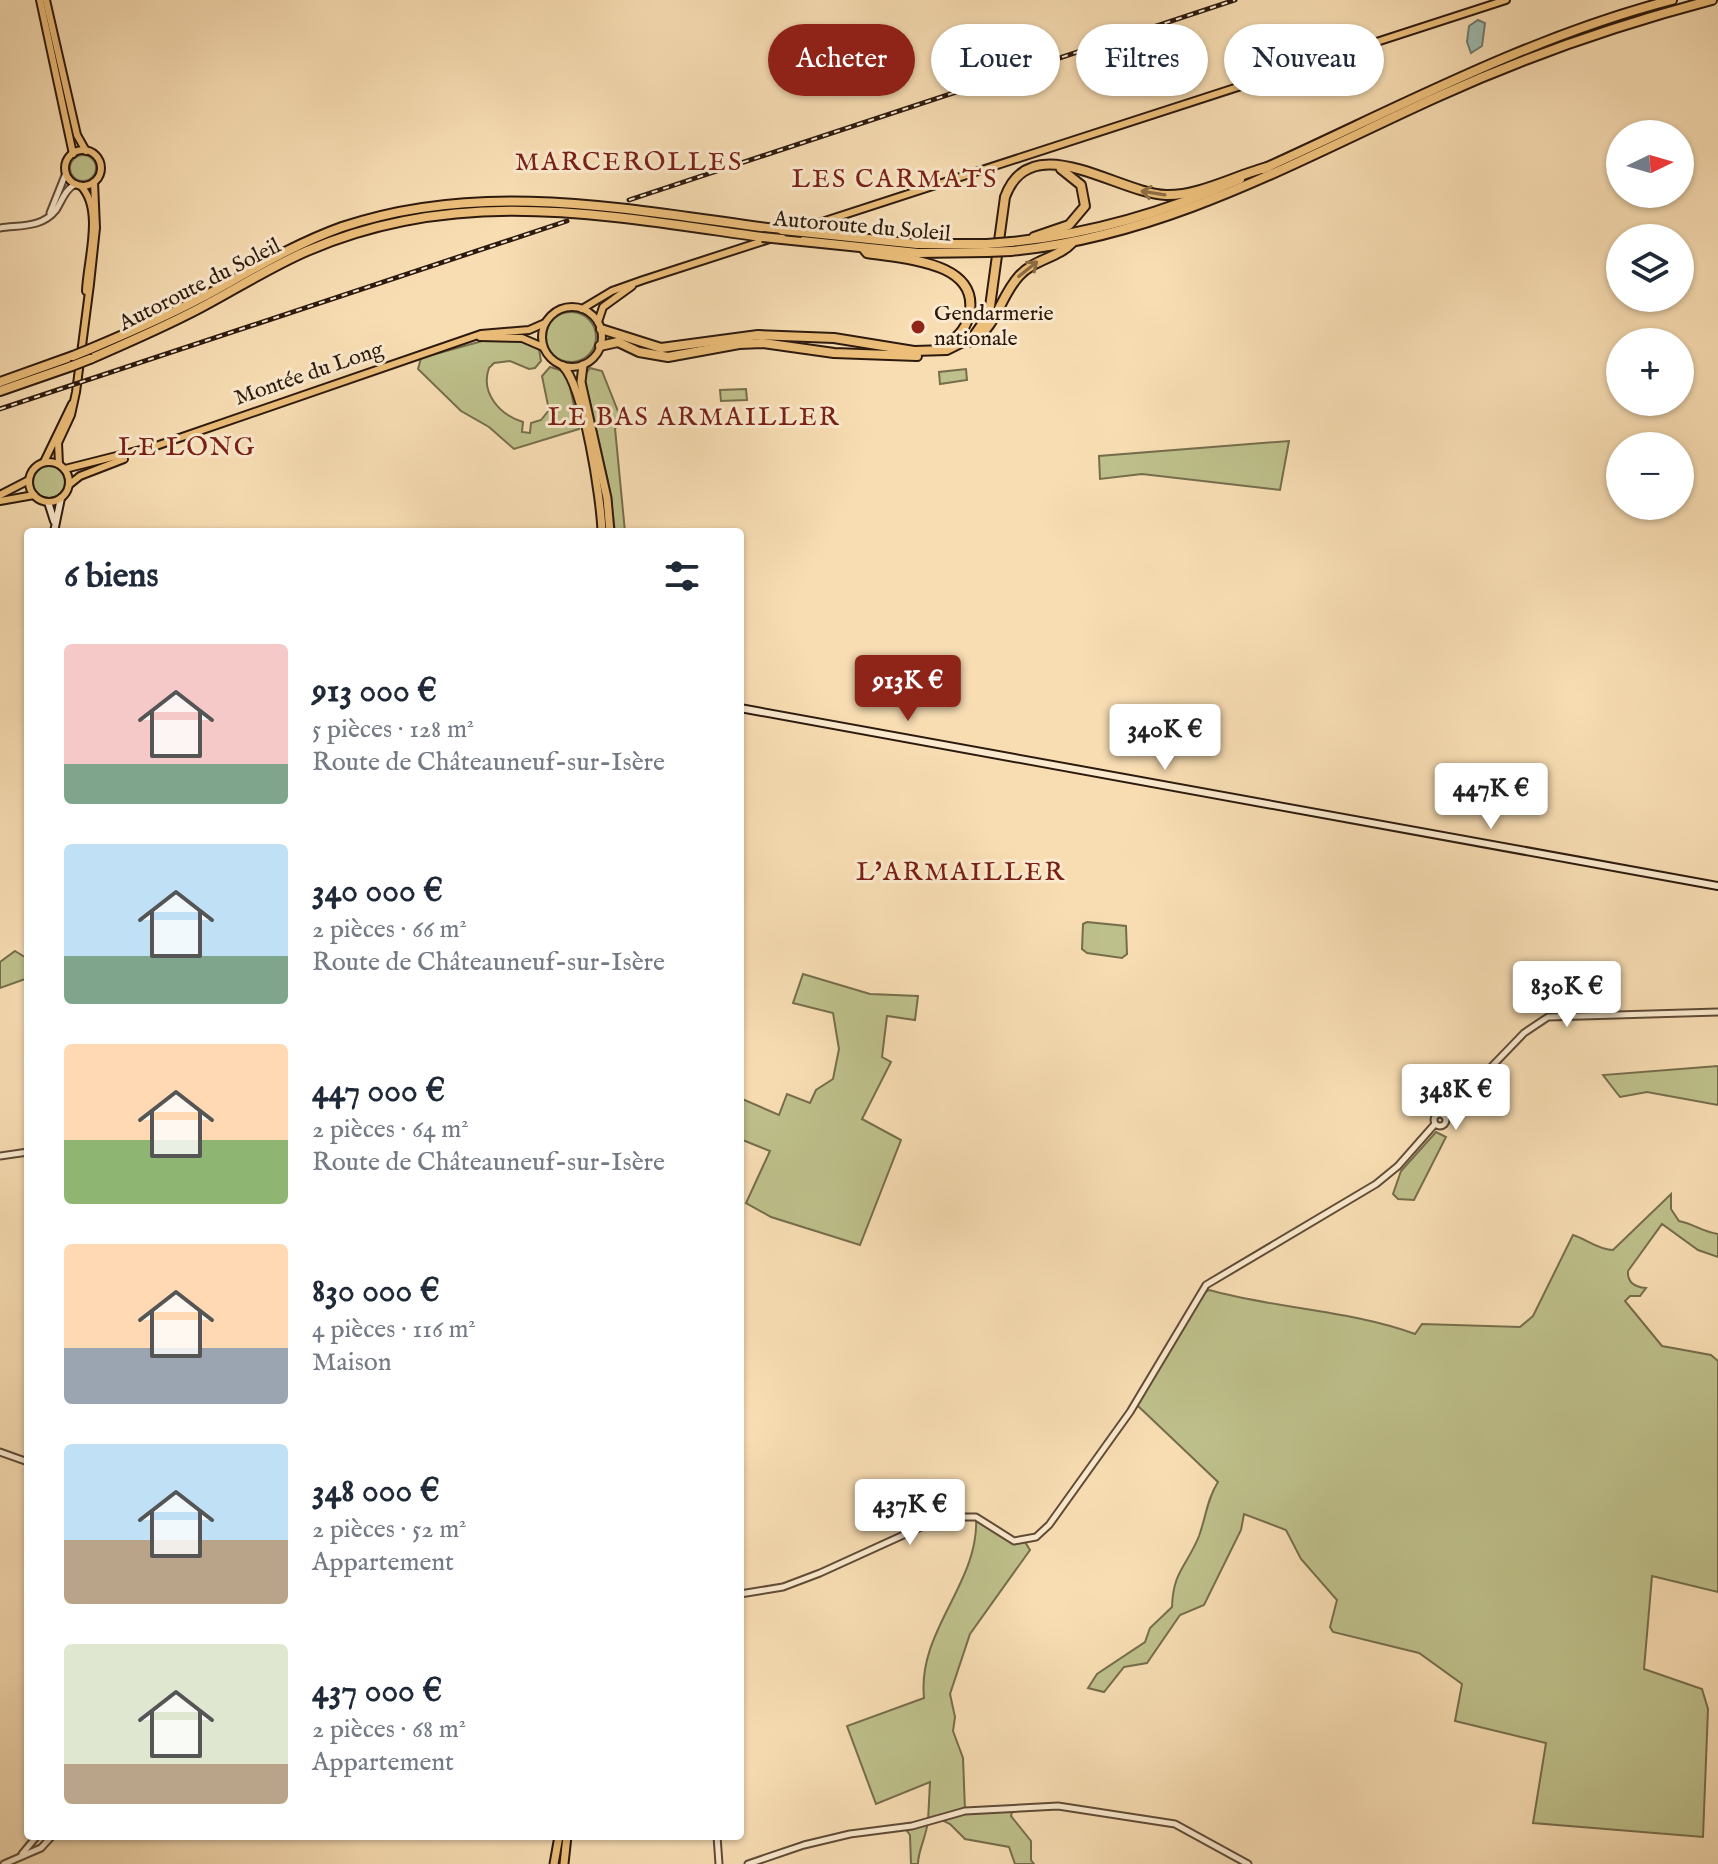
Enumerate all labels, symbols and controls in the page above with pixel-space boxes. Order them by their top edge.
chip: Acheter [768,24,915,96]
chip: Louer [931,24,1060,96]
chip: Filtres [1076,24,1208,96]
chip: Nouveau [1224,24,1384,96]
north arrow [1606,120,1694,208]
map controls [1606,120,1694,520]
district label: MARCEROLLES [515,146,743,179]
district label: LES CARMATS [792,163,998,196]
one-way arrow [1141,184,1166,199]
street label: Autoroute du Soleil [771,205,952,249]
button: layers [1606,224,1694,312]
street label: Autoroute du Soleil [113,232,286,338]
one-way arrow [1017,260,1038,277]
place label: Gendarmerie nationale [934,300,1054,353]
marker: Gendarmerie nationale [909,318,927,336]
button: + [1606,328,1694,416]
street label: Montée du Long [231,335,388,413]
district label: LE BAS ARMAILLER [547,401,841,434]
district label: LE LONG [118,431,256,464]
button: − [1606,432,1694,520]
icon: filters [660,554,704,598]
text: 6 biens [64,555,158,598]
pin: 913K € [843,655,973,723]
text: 913K € [873,664,943,697]
text: 913 000 € [312,670,437,713]
icon: home [128,676,224,772]
pin: 340K € [1100,704,1230,772]
text: 5 pièces · 128 m² [312,713,474,746]
text: 340K € [1128,713,1202,746]
text: Route de Châteauneuf-sur-Isère [312,746,665,779]
pin: 447K € [1426,763,1556,831]
text: 447K € [1453,772,1529,805]
district label: L'ARMAILLER [856,856,1066,889]
text: 340 000 € [312,870,443,913]
icon: home [128,876,224,972]
text: 2 pièces · 66 m² [312,913,467,946]
text: Route de Châteauneuf-sur-Isère [312,946,665,979]
pin: 830K € [1502,961,1632,1029]
text: 830K € [1531,970,1603,1003]
pin: 348K € [1391,1064,1521,1132]
text: 447 000 € [312,1070,445,1113]
text: 348K € [1420,1073,1492,1106]
icon: home [128,1076,224,1172]
text: 2 pièces · 64 m² [312,1113,469,1146]
text: Route de Châteauneuf-sur-Isère [312,1146,665,1179]
text: 830 000 € [312,1270,440,1313]
icon: home [128,1276,224,1372]
text: 4 pièces · 116 m² [312,1313,476,1346]
text: Maison [312,1346,392,1379]
text: 348 000 € [312,1470,440,1513]
icon: home [128,1476,224,1572]
pin: 437K € [845,1479,975,1547]
text: 437K € [873,1488,947,1521]
text: 2 pièces · 52 m² [312,1513,467,1546]
text: Appartement [312,1546,454,1579]
text: 437 000 € [312,1670,442,1713]
icon: home [128,1676,224,1772]
text: 2 pièces · 68 m² [312,1713,466,1746]
text: Appartement [312,1746,454,1779]

